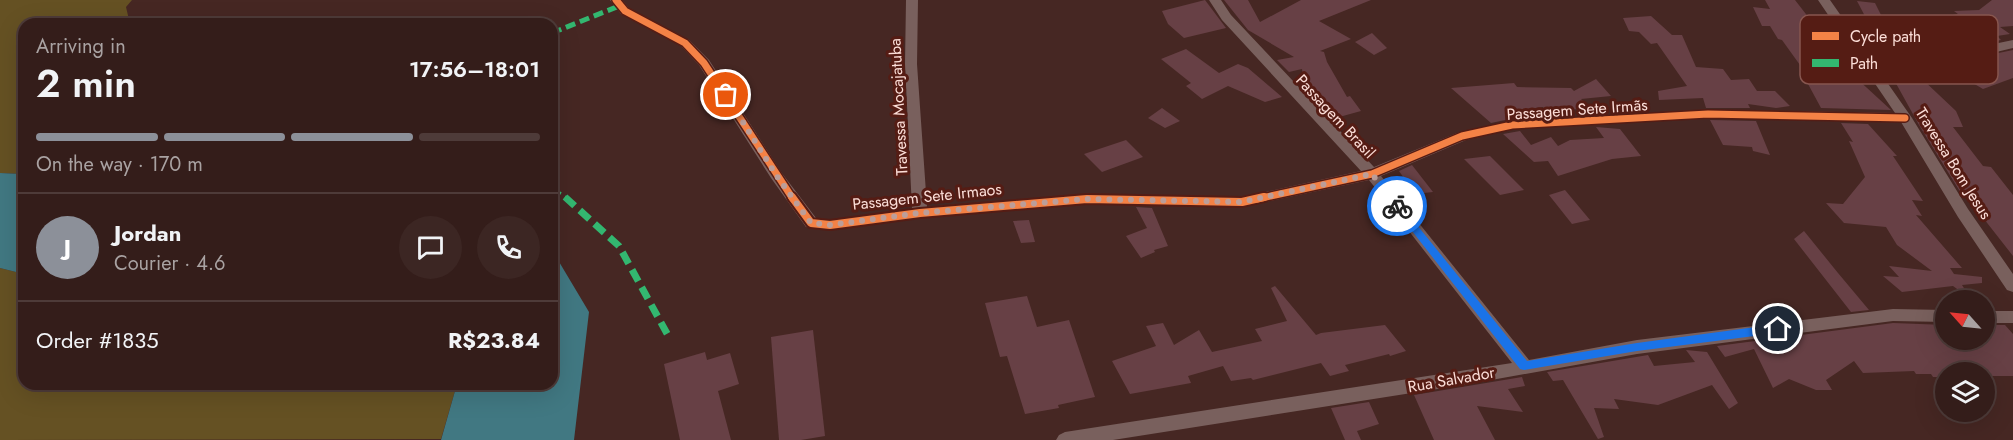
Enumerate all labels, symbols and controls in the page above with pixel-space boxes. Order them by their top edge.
legend [1800,15,1998,84]
text: Cycle path [1850,25,1921,48]
text: Arriving in [36,32,126,61]
street label: Travessa Mocajatuba [883,38,914,176]
text: Path [1850,52,1878,75]
text: 17:56–18:01 [409,53,540,85]
text: 2 min [36,55,136,112]
pin [700,69,751,120]
street label: Passagem Brasil [1291,69,1381,164]
icon: bag [709,78,742,111]
street label: Passagem Sete Irmãs [1506,93,1648,126]
street label: Travessa Bom Jesus [1910,103,1997,224]
text: On the way · 170 m [36,150,203,179]
courier [1367,176,1427,236]
street label: Passagem Sete Irmaos [851,177,1003,216]
icon: bike [1381,190,1414,223]
button: chat [399,216,462,279]
button: phone [477,216,540,279]
text: Jordan [114,217,181,249]
text: J [64,231,71,263]
text: Courier · 4.6 [114,249,226,278]
north arrow [1935,290,1995,350]
map controls [1935,290,1995,422]
pin [1752,303,1803,354]
icon: home [1761,312,1794,345]
text: Order #1835 [36,324,159,356]
text: R$23.84 [448,324,540,356]
street label: Rua Salvador [1406,360,1497,398]
button: layers [1935,362,1995,422]

